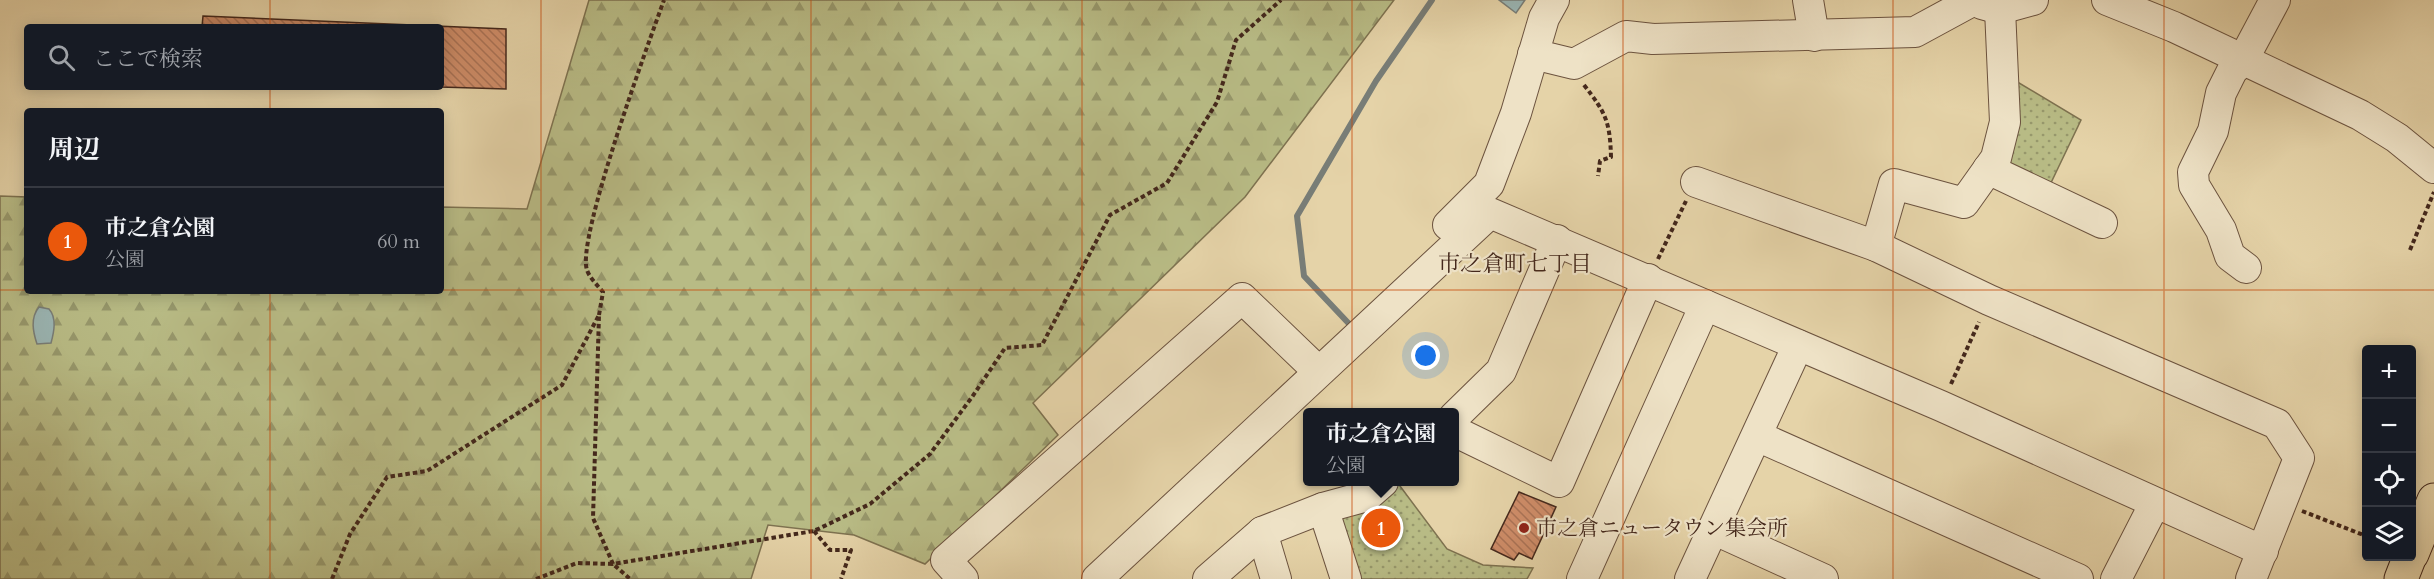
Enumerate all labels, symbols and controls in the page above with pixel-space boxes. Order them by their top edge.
search box [24,24,444,90]
icon: search [45,41,78,74]
text: ここで検索 [93,44,203,74]
text: 周辺 [48,132,100,167]
text: 市之倉公園 [105,213,215,243]
text: 1 [62,228,73,255]
text: 60 m [377,228,420,255]
text: 公園 [105,246,145,273]
district label: 市之倉町七丁目 [1438,249,1592,279]
your location [1411,341,1440,370]
map controls [2362,345,2416,561]
button: + [2362,345,2416,399]
button: − [2362,399,2416,453]
popup [1303,408,1459,486]
text: 市之倉公園 [1326,419,1436,449]
text: 公園 [1326,452,1366,479]
button: locate [2362,453,2416,507]
pin: 1 [1362,506,1400,550]
button: layers [2362,507,2416,561]
place label: 市之倉ニュータウン集会所 [1536,514,1788,543]
marker: 市之倉ニュータウン集会所 [1517,521,1531,535]

